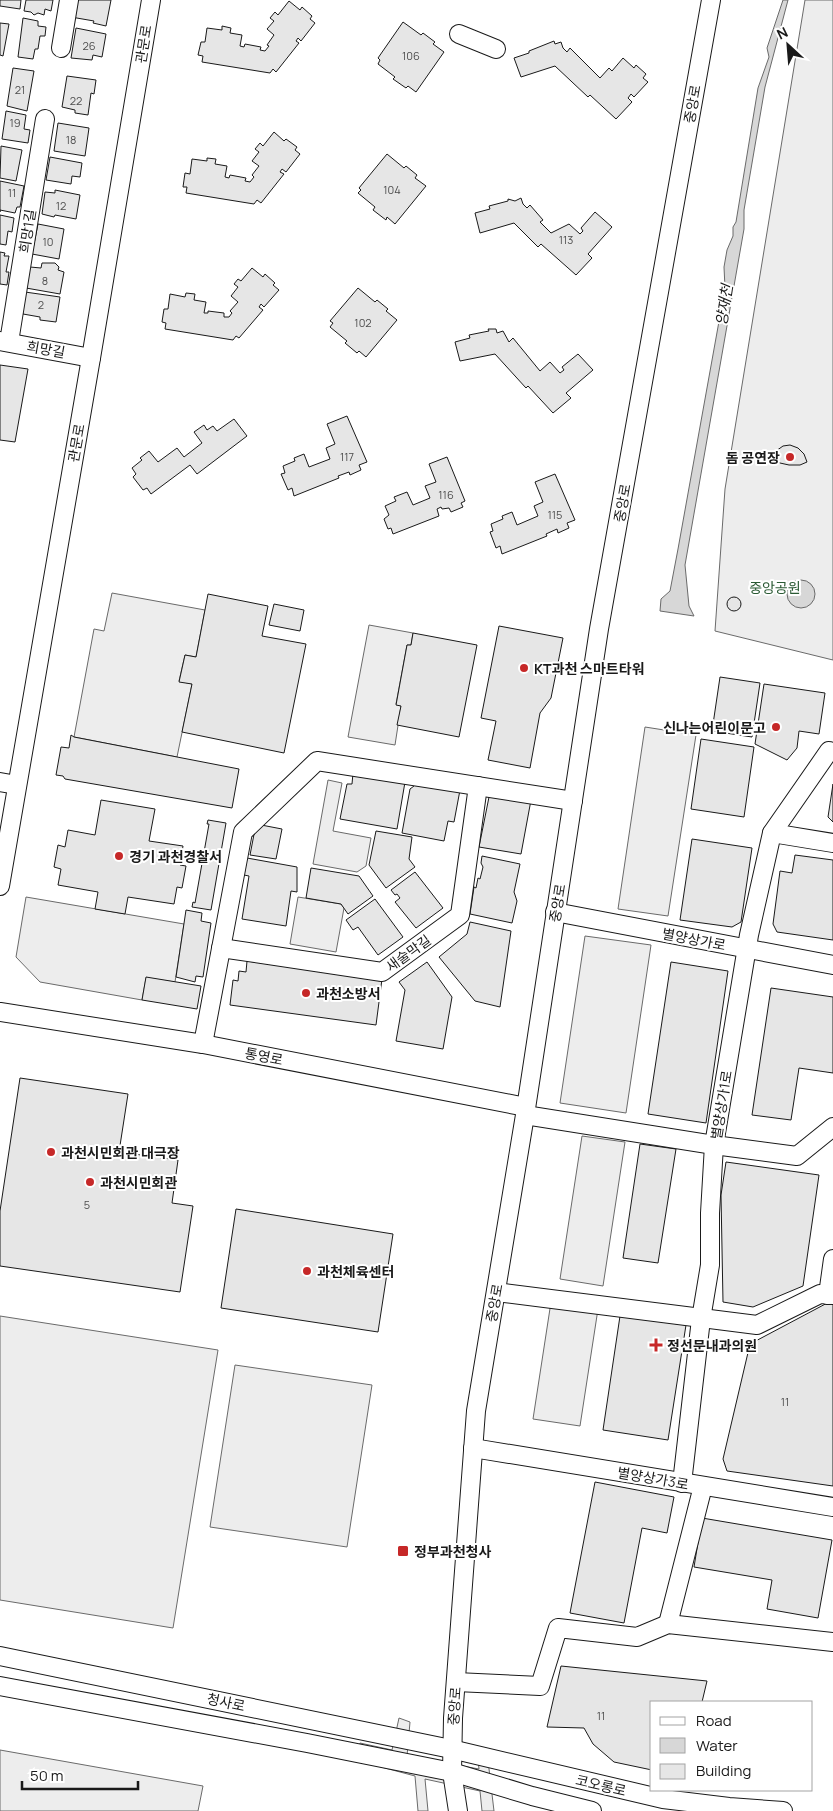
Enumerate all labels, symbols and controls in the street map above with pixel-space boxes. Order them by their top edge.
north arrow [763,20,813,70]
text: N [773,22,791,44]
street label: 관문로 [131,23,155,65]
house number: 26 [82,38,96,53]
house number: 106 [402,48,420,63]
house number: 21 [15,82,25,97]
street label: 중앙로 [679,83,705,125]
house number: 22 [70,93,82,108]
house number: 19 [9,115,21,130]
house number: 18 [66,132,76,147]
house number: 104 [383,182,401,197]
house number: 11 [8,185,16,200]
house number: 12 [56,198,66,213]
street label: 희망1길 [14,208,40,254]
house number: 113 [559,232,573,247]
house number: 10 [42,234,54,249]
house number: 8 [42,273,48,288]
water label: 양재천 [710,281,738,327]
house number: 2 [38,297,44,312]
house number: 102 [354,315,372,330]
street label: 희망길 [25,336,67,362]
street label: 관문로 [63,422,89,464]
place label: 돔 공연장 [726,448,780,467]
house number: 117 [340,449,354,464]
marker: 돔 공연장 [784,451,796,463]
street label: 중앙로 [609,482,635,524]
house number: 116 [438,487,454,502]
house number: 115 [548,507,562,522]
park label: 중앙공원 [749,578,801,597]
place label: KT과천 스마트타워 [534,659,645,678]
marker: KT과천 스마트타워 [518,662,530,674]
place label: 신나는어린이문고 [663,718,766,737]
marker: 신나는어린이문고 [770,721,782,733]
place label: 경기 과천경찰서 [129,847,222,866]
marker: 경기 과천경찰서 [113,850,125,862]
street label: 중앙로 [545,882,569,924]
street label: 별양상가로 [661,924,728,954]
street label: 새술막길 [382,930,434,976]
place label: 과천소방서 [316,984,380,1003]
marker: 과천소방서 [300,987,312,999]
street label: 통영로 [243,1043,285,1069]
street label: 별양상가1로 [706,1069,736,1141]
place label: 과천시민회관 대극장 [61,1143,180,1162]
marker: 과천시민회관 대극장 [45,1146,57,1158]
place label: 과천시민회관 [100,1173,177,1192]
marker: 과천시민회관 [84,1176,96,1188]
house number: 5 [84,1197,90,1212]
place label: 과천체육센터 [317,1262,394,1281]
marker: 과천체육센터 [301,1265,313,1277]
street label: 중앙로 [481,1282,507,1324]
place label: 정선문내과의원 [667,1336,757,1355]
marker: 정선문내과의원 [649,1338,663,1352]
house number: 11 [781,1394,789,1409]
street label: 별양상가3로 [616,1462,690,1494]
place label: 정부과천청사 [414,1542,491,1561]
marker: 정부과천청사 [396,1544,410,1558]
street label: 중앙로 [443,1686,465,1726]
street label: 청사로 [205,1689,247,1715]
legend [650,1701,813,1791]
house number: 11 [597,1708,605,1723]
text: Road [696,1710,732,1731]
text: Water [696,1735,738,1756]
scale bar [22,1758,139,1790]
text: Building [696,1760,751,1781]
text: 50 m [30,1765,64,1786]
street label: 코오롱로 [574,1770,628,1800]

